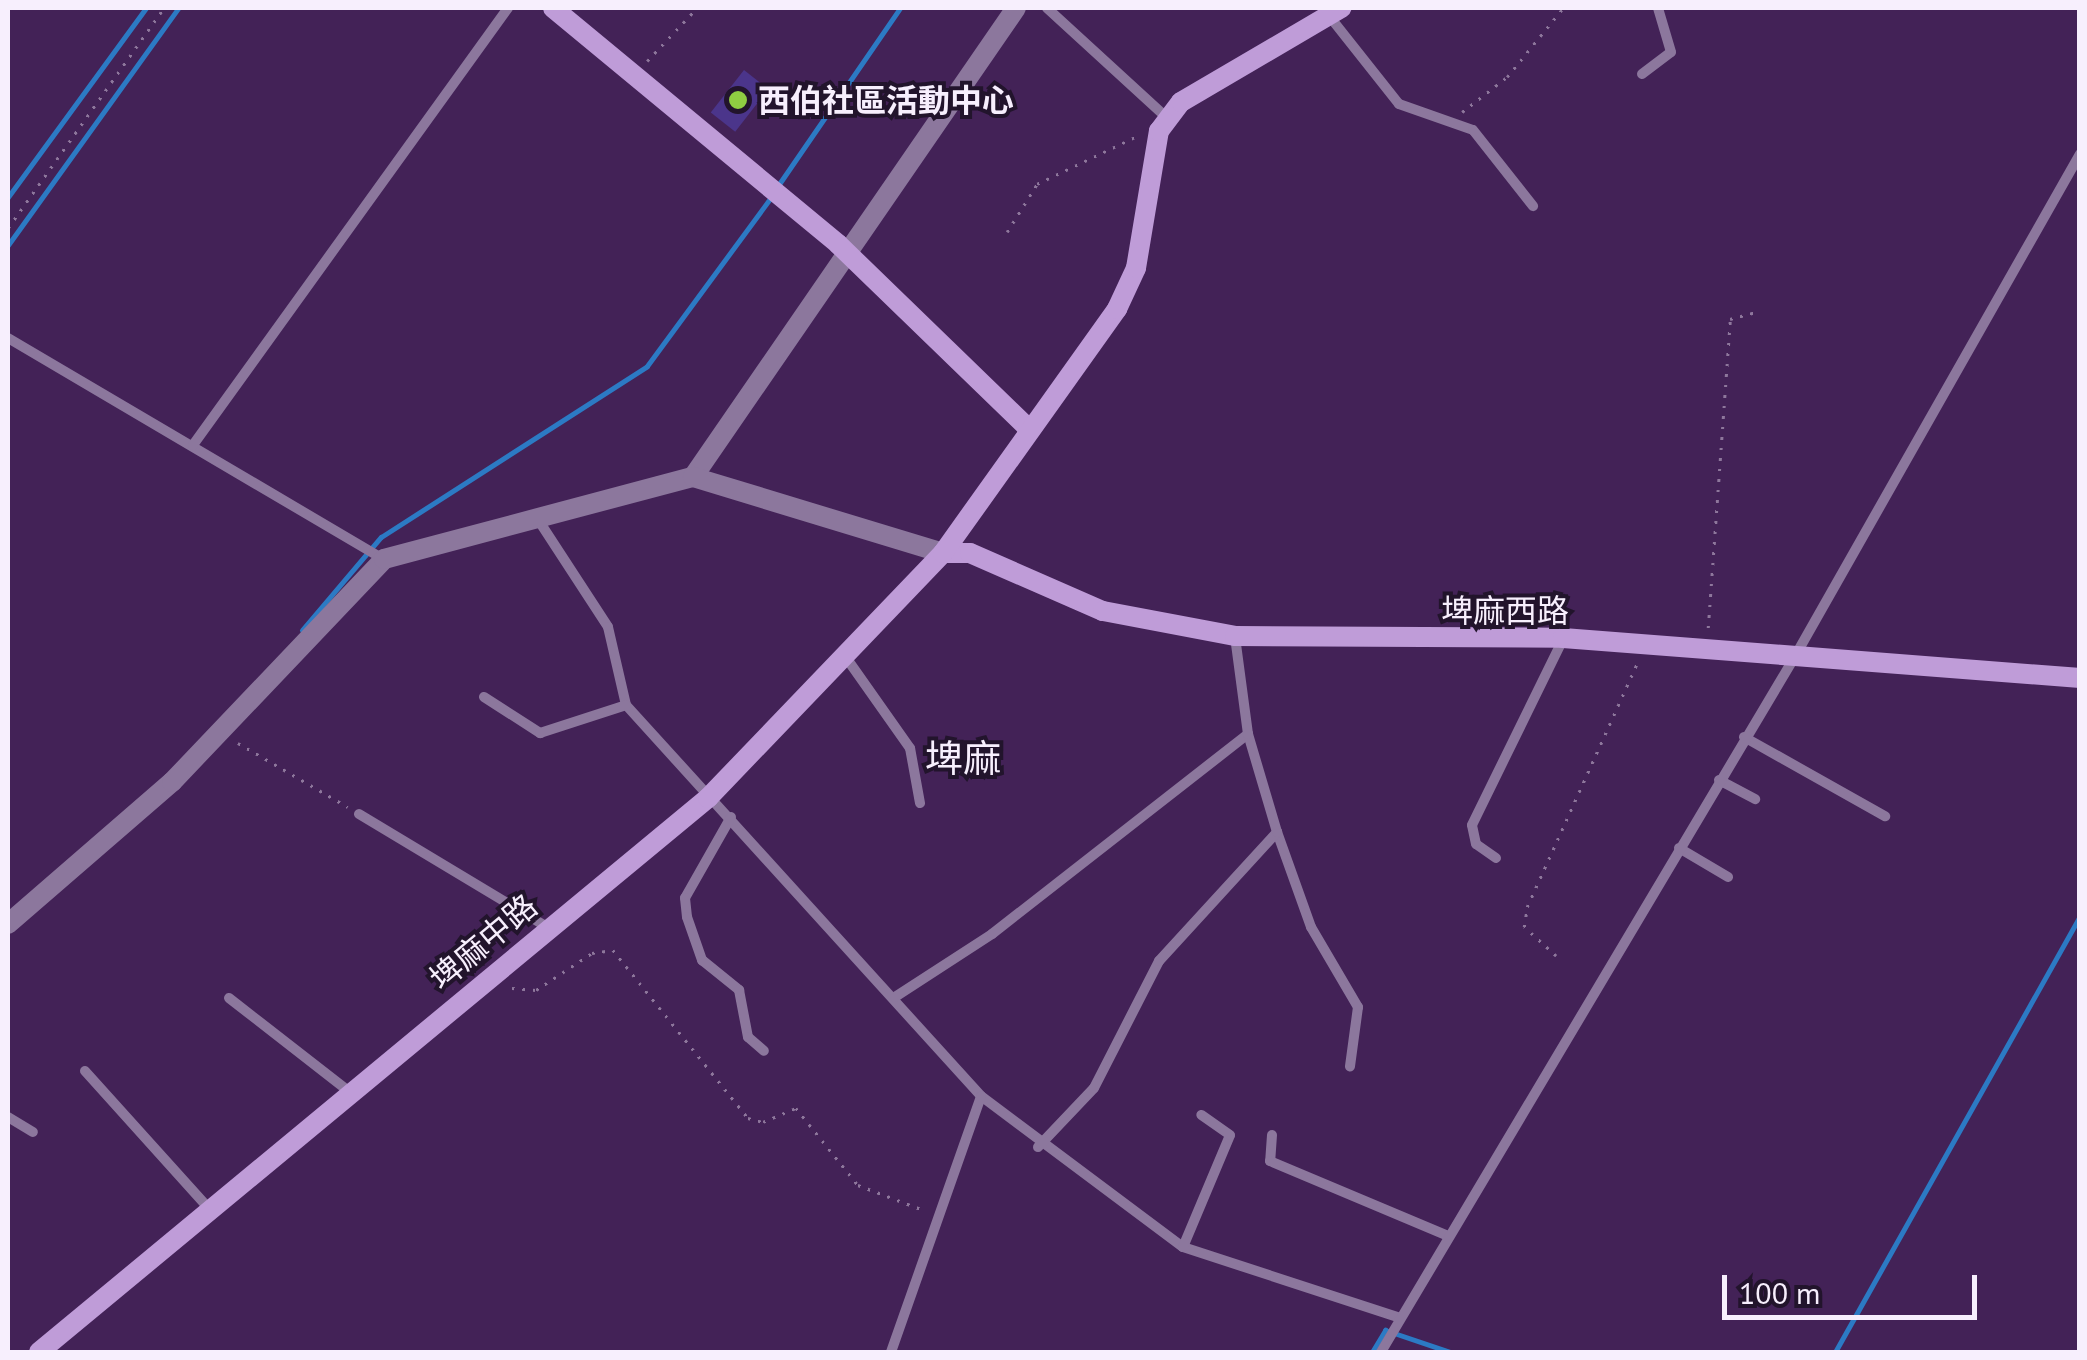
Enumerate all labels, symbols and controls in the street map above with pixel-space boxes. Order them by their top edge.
place label: 西伯社區活動中心 [758,81,1014,119]
marker: 西伯社區活動中心 [727,89,749,111]
street label: 埤麻西路 [1441,591,1569,629]
district label: 埤麻 [925,735,1001,781]
street label: 埤麻中路 [422,886,544,998]
scale bar [1727,1255,1982,1317]
text: 100 m [1739,1273,1820,1312]

